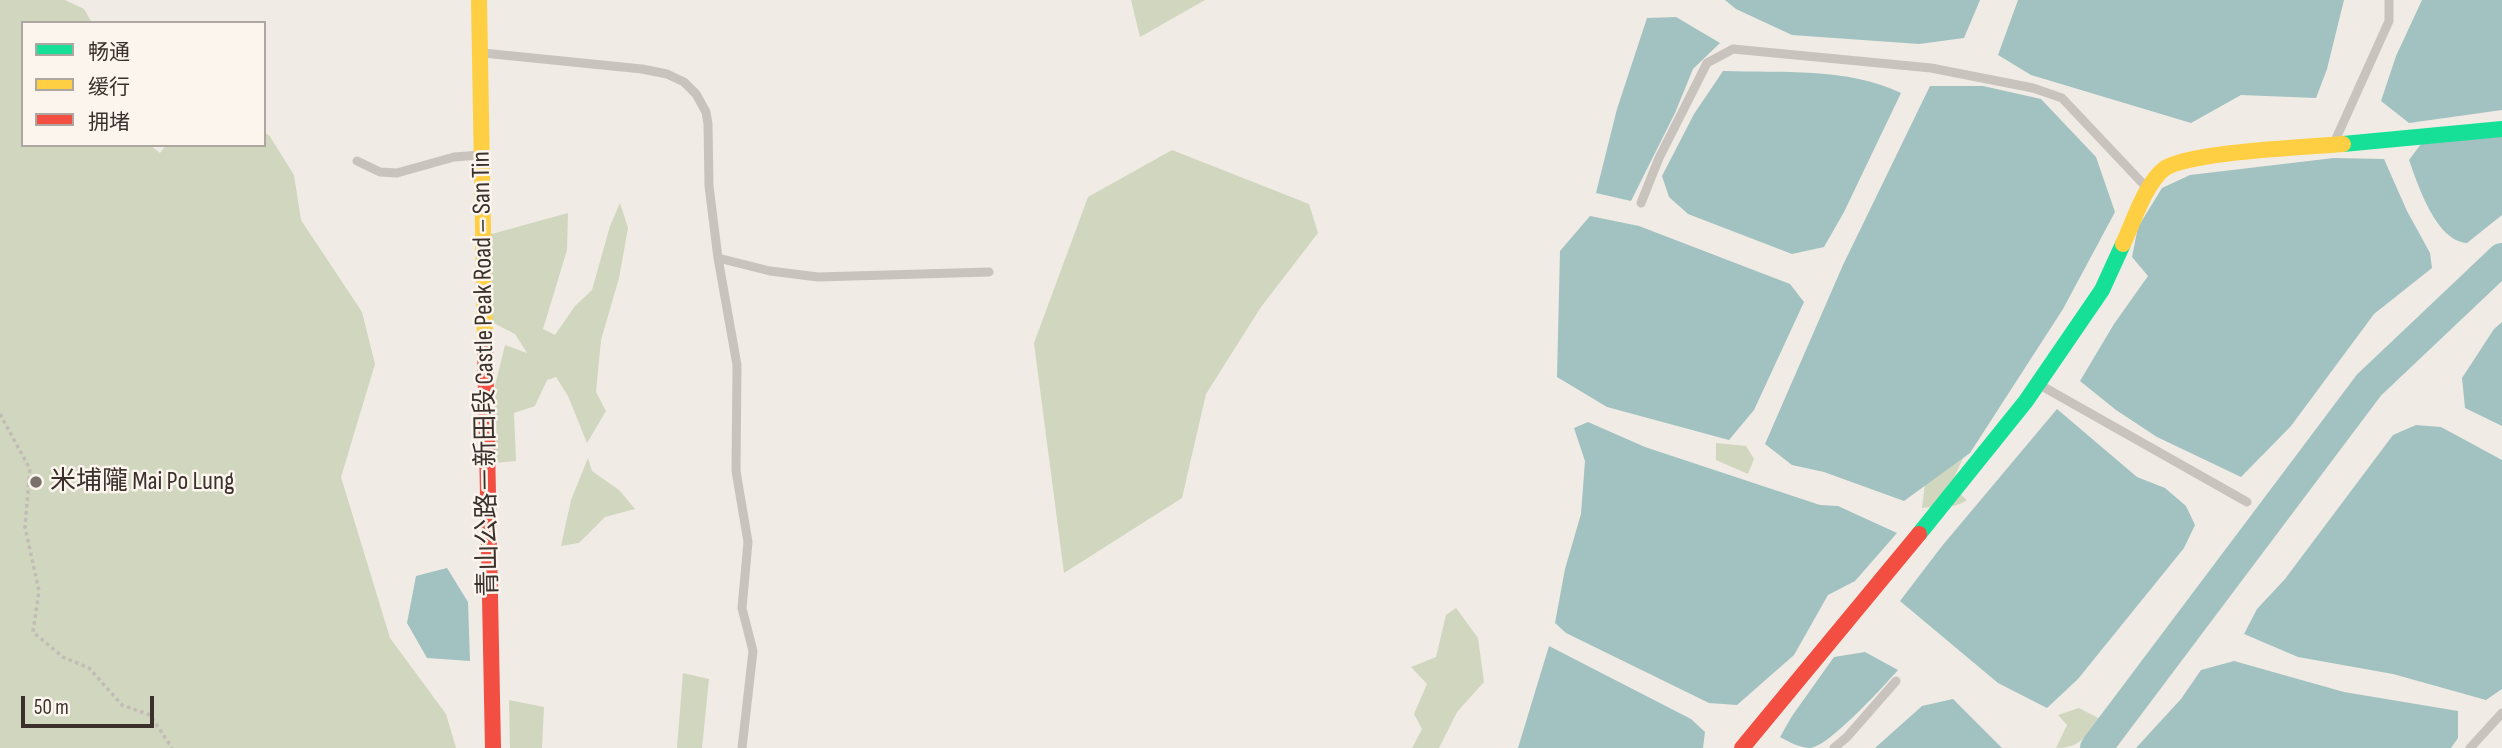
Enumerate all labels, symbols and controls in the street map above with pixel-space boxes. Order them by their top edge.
legend [21,21,266,147]
text: 畅通 [88,40,130,65]
text: 缓行 [88,75,130,100]
text: 拥堵 [88,110,130,135]
street label: 青山公路－新田段 Castle Peak Road – San Tin [467,151,505,597]
place label: 米埔隴 Mai Po Lung [50,466,234,498]
marker: 米埔隴 Mai Po Lung [28,474,44,490]
scale bar [24,682,158,726]
text: 50 m [34,695,69,720]

